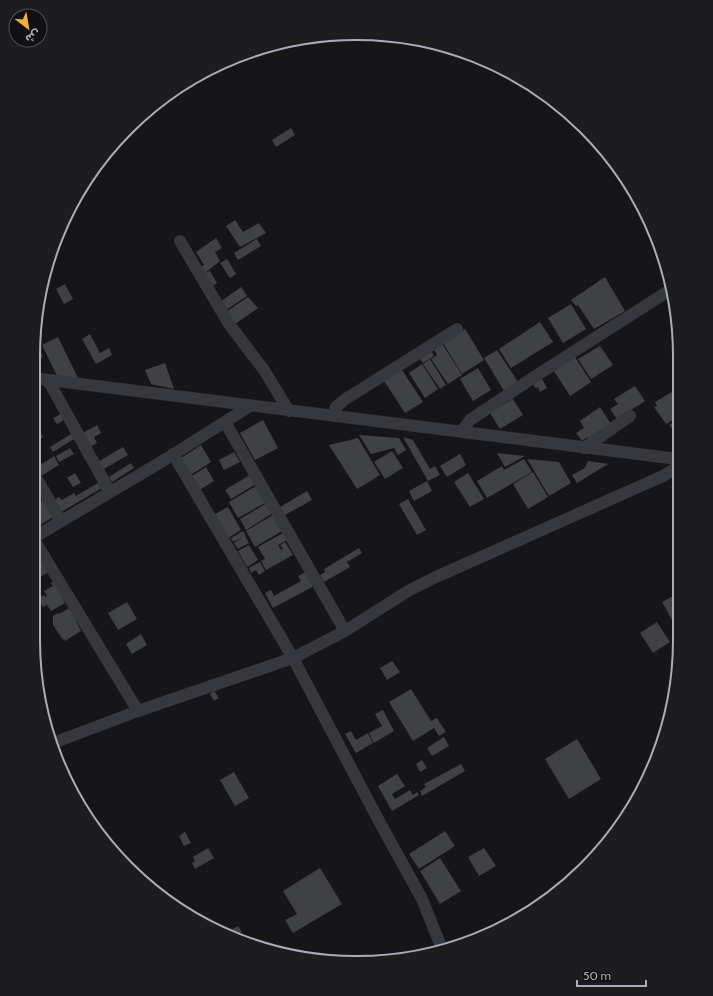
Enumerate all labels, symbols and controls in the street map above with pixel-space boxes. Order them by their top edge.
north arrow [8,8,48,48]
text: ش [23,27,43,46]
scale bar [577,962,646,988]
text: 50 m [583,968,611,983]

